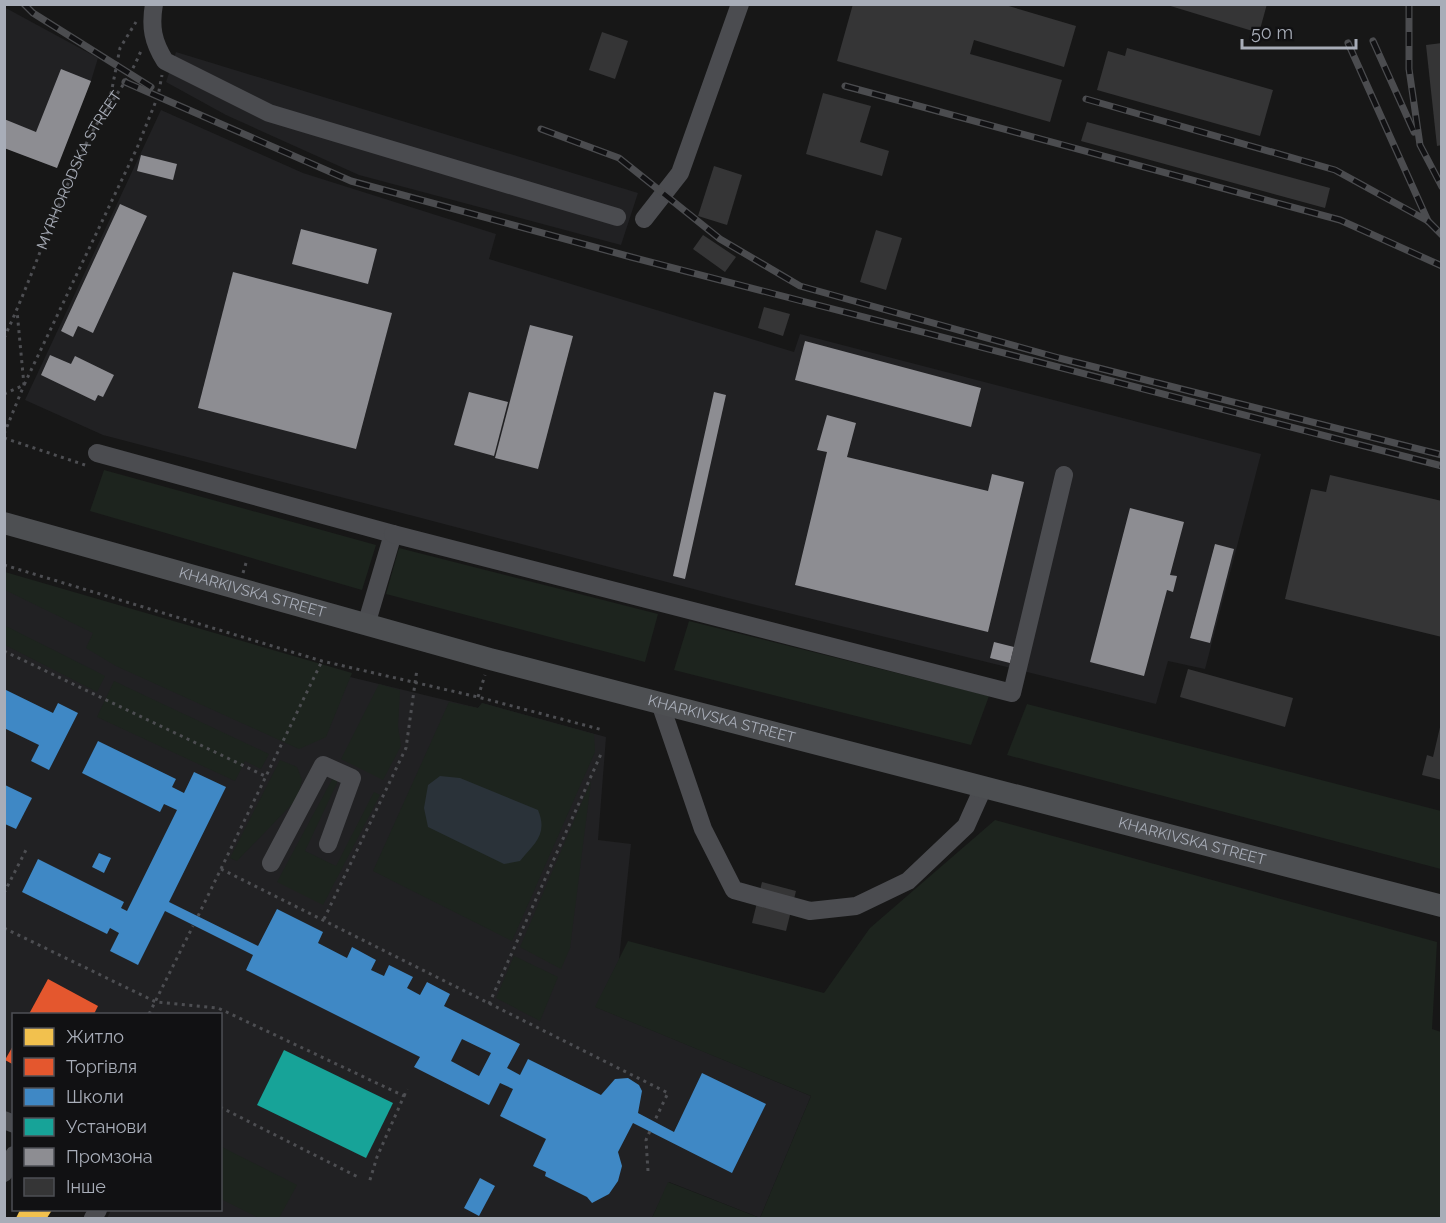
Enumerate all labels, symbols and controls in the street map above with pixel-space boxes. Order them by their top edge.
scale bar [1242,12,1356,50]
text: 50 m [1251,22,1293,43]
street label: MYRHORODSKA STREET [33,87,125,252]
street label: KHARKIVSKA STREET [177,563,328,622]
street label: KHARKIVSKA STREET [646,691,797,747]
street label: KHARKIVSKA STREET [1116,813,1268,869]
legend [12,1013,222,1211]
text: Житло [66,1026,124,1047]
text: Торгівля [66,1056,137,1077]
text: Школи [66,1086,124,1107]
text: Установи [66,1116,147,1137]
text: Промзона [66,1146,153,1167]
text: Інше [66,1176,106,1197]

